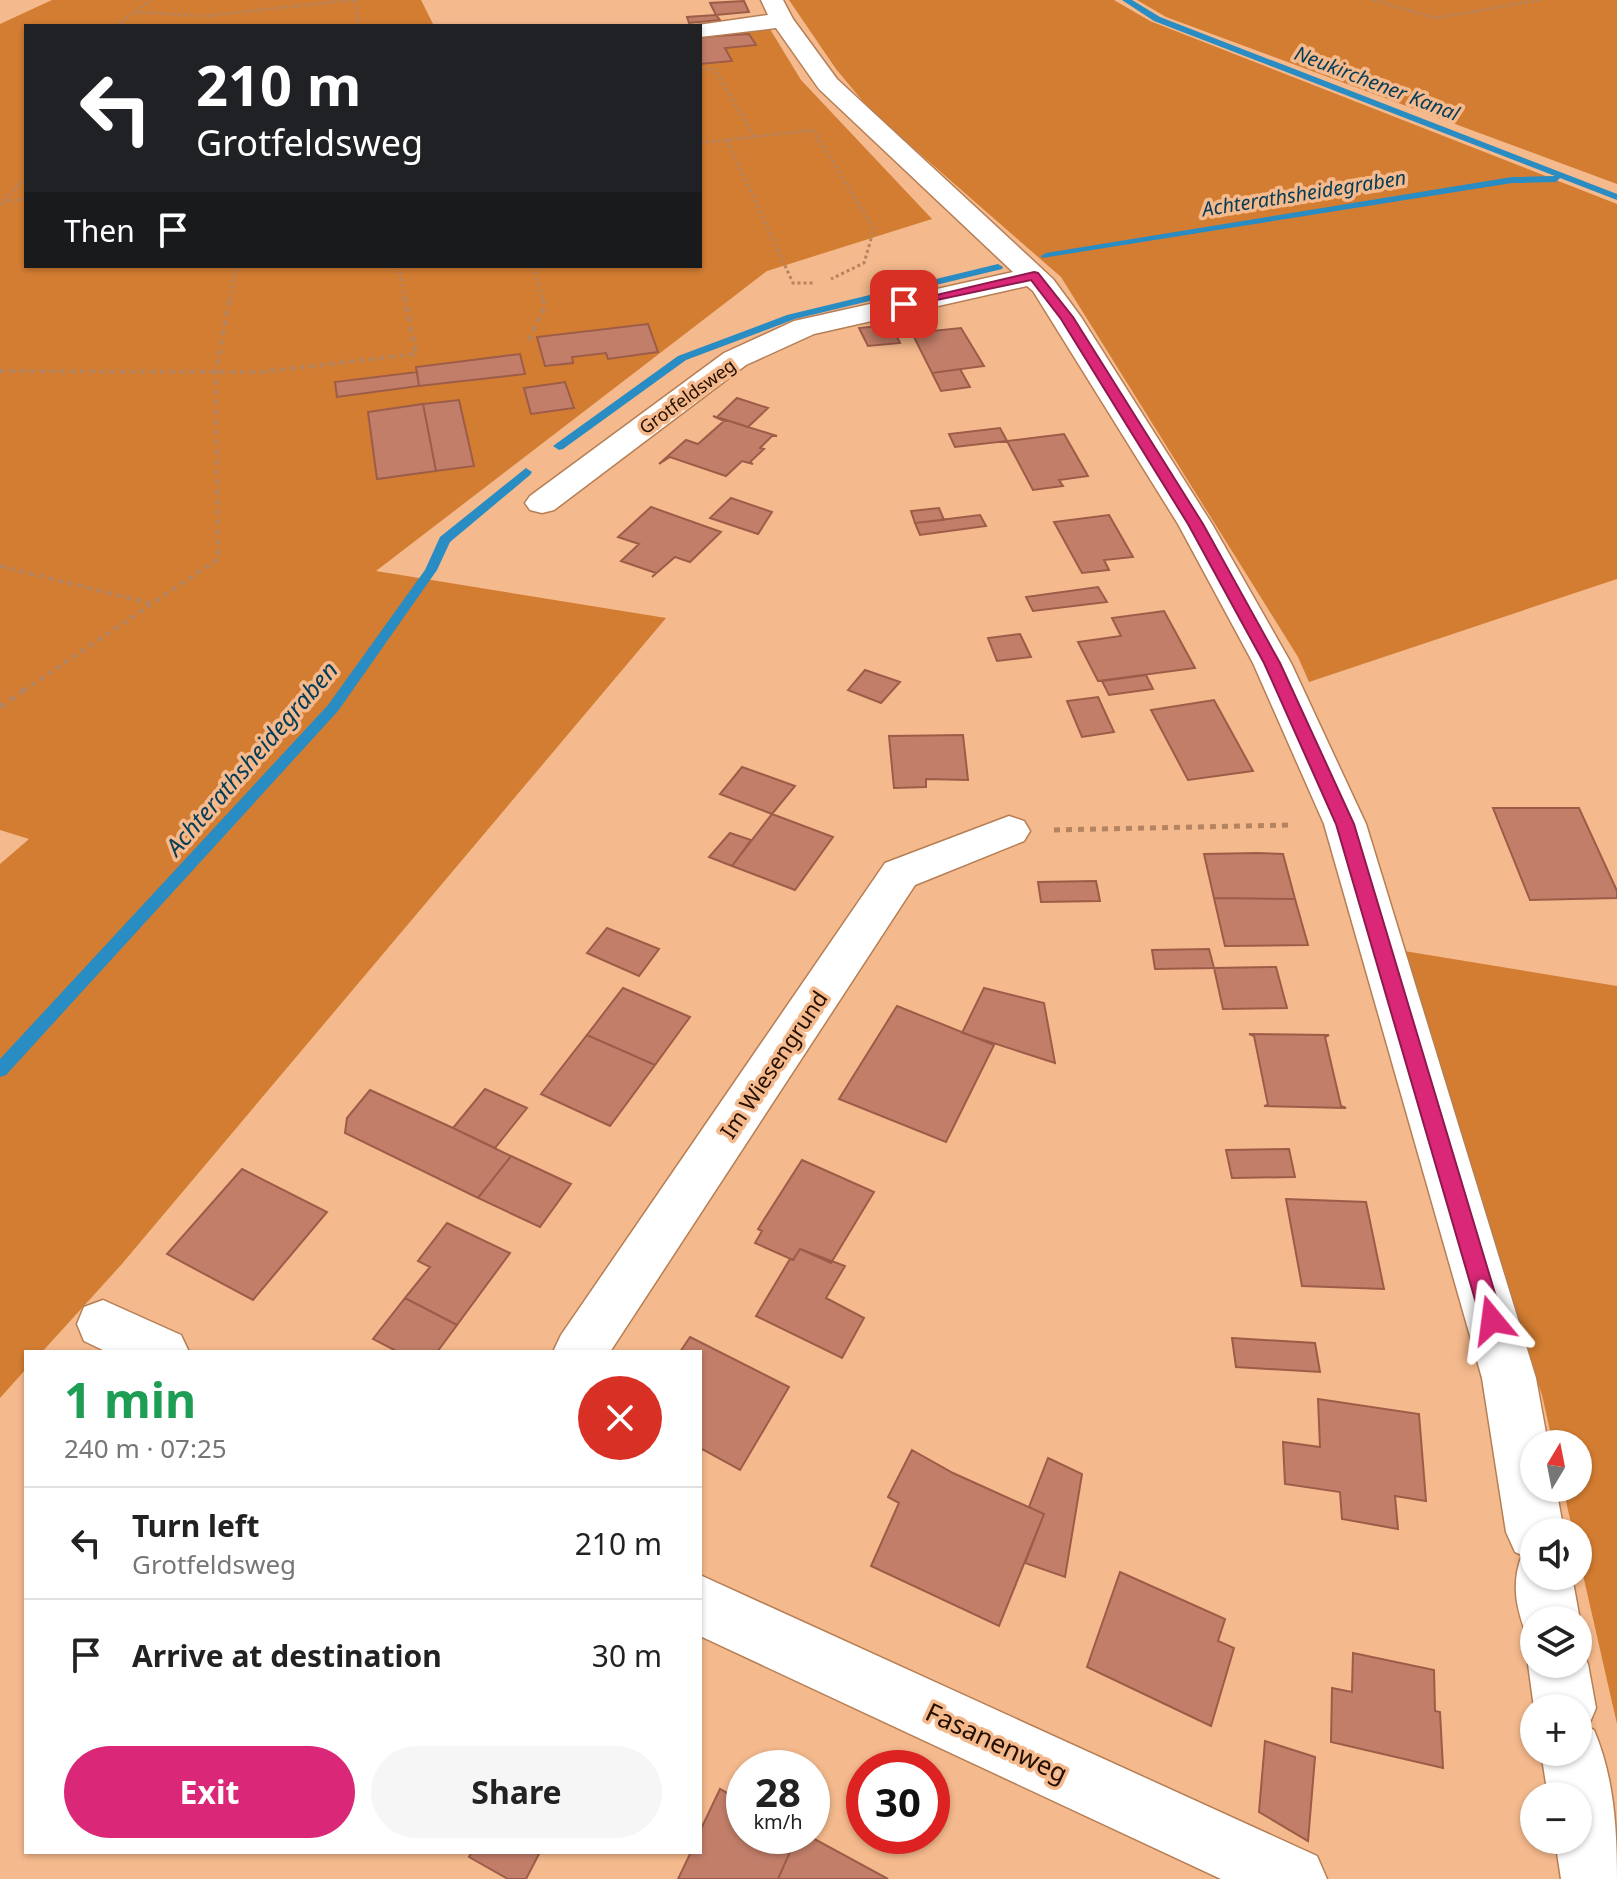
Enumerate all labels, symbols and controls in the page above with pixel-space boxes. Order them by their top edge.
water label: Neukirchener Kanal [1291,39,1464,127]
text: 210 m [196,46,361,122]
icon: left [64,56,168,160]
text: Grotfeldsweg [196,118,423,167]
water label: Achterathsheidegraben [1198,164,1408,223]
icon: arrive [151,208,195,252]
text: Then [64,210,135,251]
pin [870,270,938,338]
icon: arrive [882,282,926,326]
street label: Grotfeldsweg [634,353,740,439]
water label: Achterathsheidegraben [156,654,345,864]
street label: Im Wiesengrund [712,984,834,1144]
position arrow [1450,1278,1534,1362]
text: 1 min [64,1367,196,1432]
button: close [578,1376,662,1460]
text: 240 m · 07:25 [64,1430,227,1466]
north arrow [1520,1430,1592,1502]
map controls [1520,1430,1592,1854]
text: Turn left [132,1505,260,1546]
button: sound [1520,1518,1592,1590]
icon: left [64,1521,108,1565]
text: 210 m [575,1523,662,1564]
text: Grotfeldsweg [132,1546,296,1582]
button: layers [1520,1606,1592,1678]
icon: arrive [64,1633,108,1677]
text: Arrive at destination [132,1635,442,1676]
text: 30 m [592,1635,662,1676]
street label: Fasanenweg [920,1693,1074,1791]
button: + [1520,1694,1592,1766]
button: Exit [64,1746,355,1838]
button: Share [371,1746,662,1838]
speed limit sign: 30 [846,1750,950,1854]
text: 28 [755,1764,801,1819]
button: − [1520,1782,1592,1854]
text: km/h [753,1808,803,1835]

